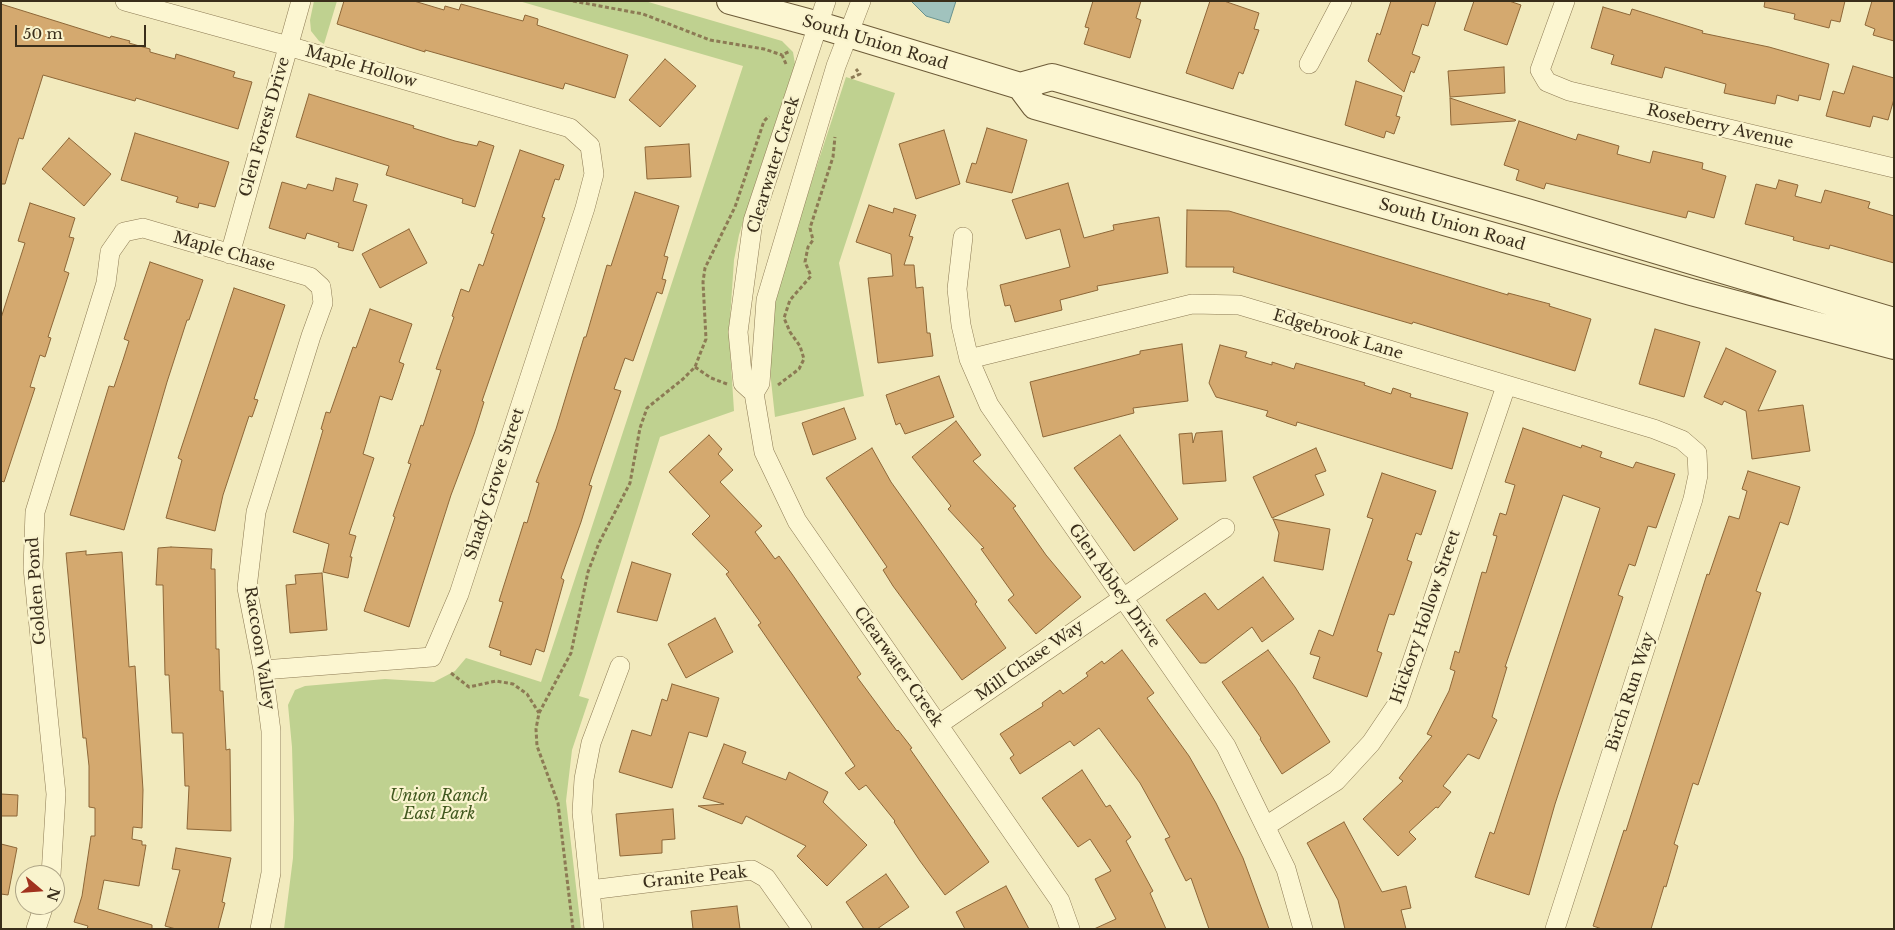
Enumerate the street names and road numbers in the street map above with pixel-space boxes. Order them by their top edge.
street label: South Union Road [800,12,950,74]
street label: Maple Hollow [303,42,419,92]
street label: Glen Forest Drive [236,55,294,199]
street label: Clearwater Creek [744,94,804,236]
street label: Roseberry Avenue [1645,101,1795,153]
street label: South Union Road [1377,195,1527,255]
street label: Maple Chase [171,228,277,276]
street label: Edgebrook Lane [1271,306,1405,364]
street label: Shady Grove Street [461,406,529,562]
street label: Glen Abbey Drive [1064,520,1164,652]
street label: Hickory Hollow Street [1387,527,1465,707]
street label: Golden Pond [24,536,50,646]
street label: Raccoon Valley [240,585,278,711]
street label: Clearwater Creek [849,603,947,731]
street label: Mill Chase Way [972,616,1088,706]
street label: Birch Run Way [1603,630,1659,754]
street label: Granite Peak [642,863,748,893]

